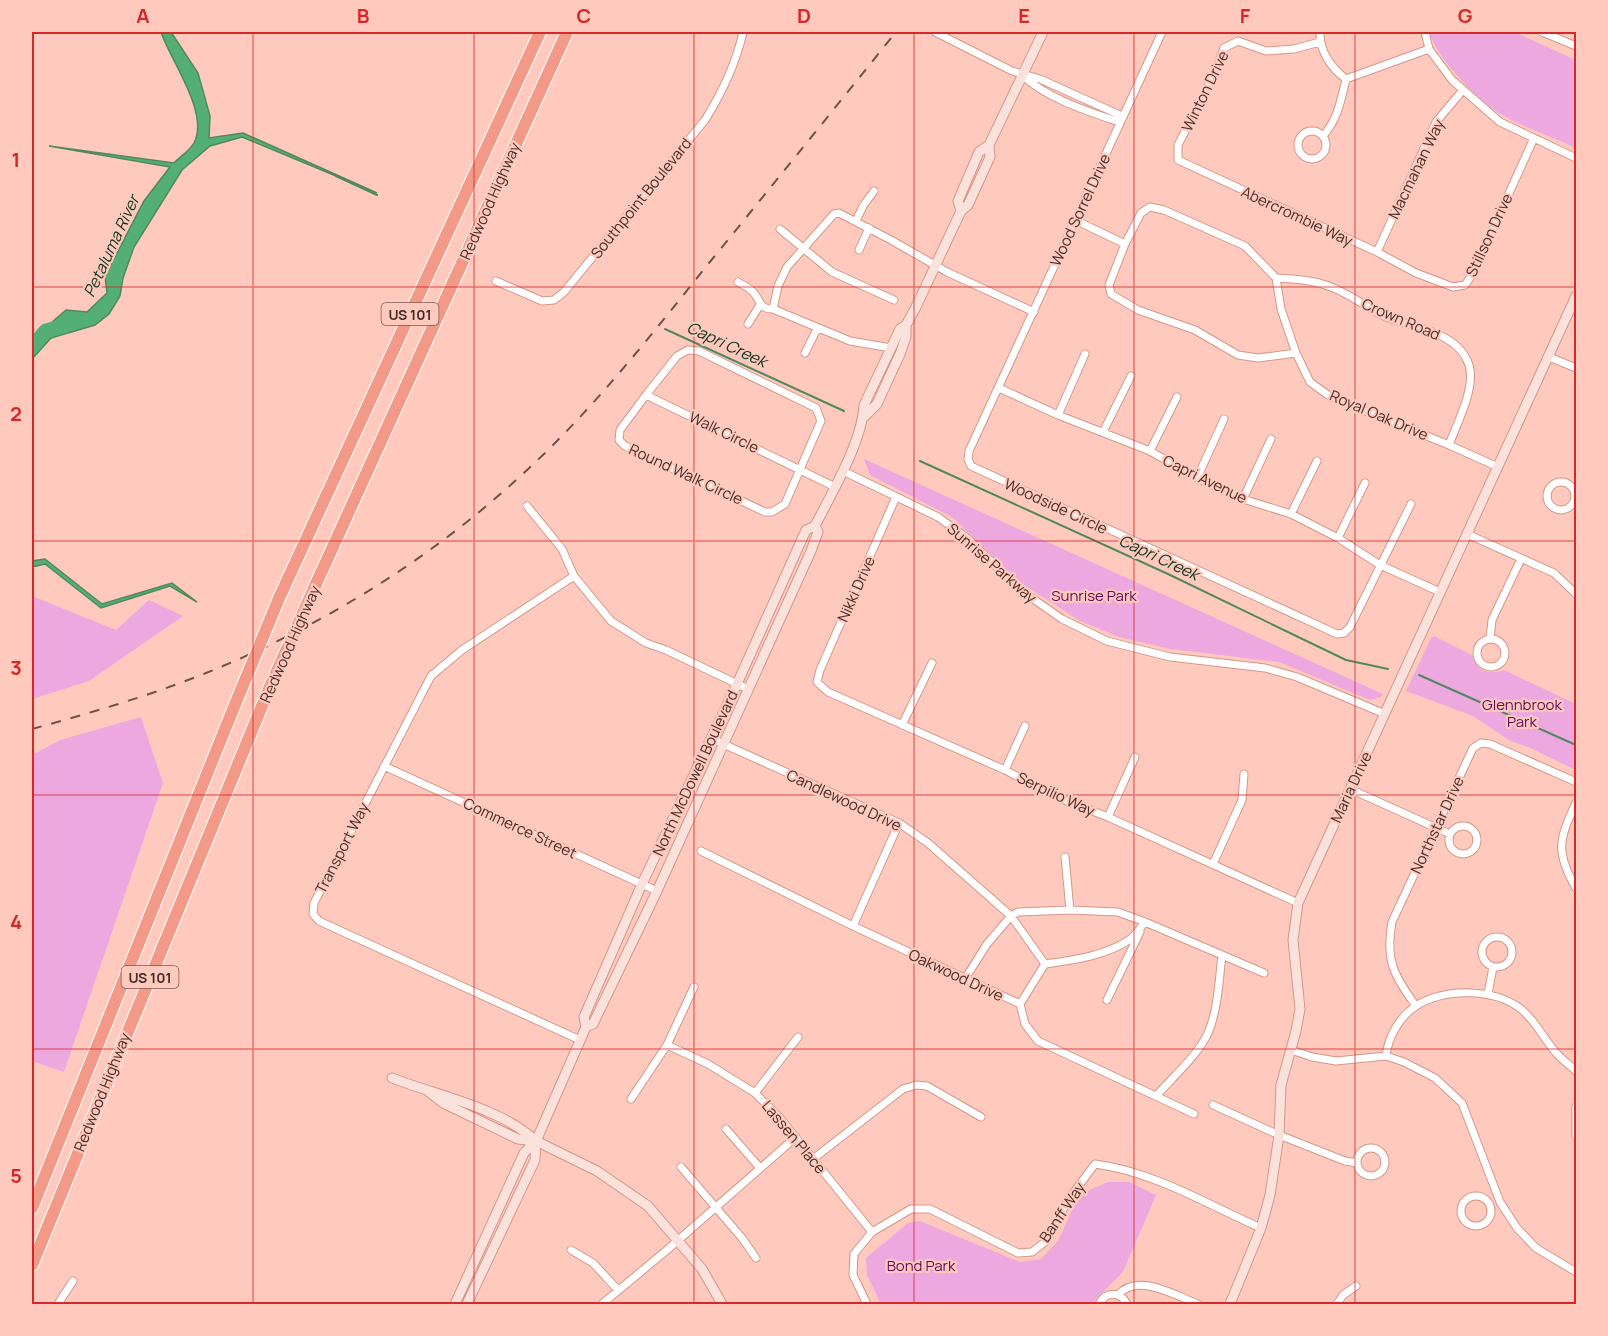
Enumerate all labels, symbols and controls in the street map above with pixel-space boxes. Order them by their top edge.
text: A [136,2,150,29]
text: B [357,2,370,29]
text: C [577,2,591,29]
text: D [797,2,811,29]
text: E [1018,2,1030,29]
text: F [1240,2,1251,29]
text: G [1458,2,1473,29]
street label: Winton Drive [1176,47,1234,135]
street label: Macmahan Way [1383,116,1449,222]
street label: Southpoint Boulevard [586,133,696,263]
street label: Redwood Highway [455,139,525,263]
text: 1 [12,146,20,173]
street label: Wood Sorrel Drive [1045,150,1115,270]
street label: Abercrombie Way [1238,181,1356,251]
water label: Petaluma River [78,190,145,300]
street label: Stillson Drive [1461,190,1518,280]
street label: Crown Road [1358,293,1444,345]
road number: US 101 [382,303,438,325]
water label: Capri Creek [683,316,773,373]
street label: Royal Oak Drive [1326,385,1432,445]
text: 2 [10,400,22,427]
street label: Walk Circle [685,406,763,458]
street label: Round Walk Circle [626,438,747,510]
street label: Capri Avenue [1159,450,1251,509]
street label: Woodside Circle [1001,473,1111,539]
street label: Sunrise Parkway [943,518,1041,608]
water label: Capri Creek [1115,529,1205,586]
street label: Nikki Drive [832,552,880,625]
street label: Redwood Highway [255,582,325,706]
park label: Sunrise Park [1051,585,1137,606]
text: 3 [10,654,22,681]
street label: North McDowell Boulevard [647,687,743,859]
park label: Glennbrook Park [1482,694,1562,732]
street label: Maria Drive [1325,748,1377,826]
street label: Candlewood Drive [783,764,905,836]
street label: Serpilio Way [1014,767,1099,821]
street label: Northstar Drive [1405,773,1469,877]
street label: Commerce Street [460,793,580,863]
street label: Transport Way [310,799,374,897]
text: 4 [10,908,22,935]
street label: Oakwood Drive [905,944,1007,1006]
road number: US 101 [122,966,178,988]
street label: Redwood Highway [69,1029,135,1155]
street label: Lassen Place [757,1096,831,1178]
text: 5 [10,1162,22,1189]
street label: Banff Way [1034,1178,1090,1246]
park label: Bond Park [887,1255,956,1276]

